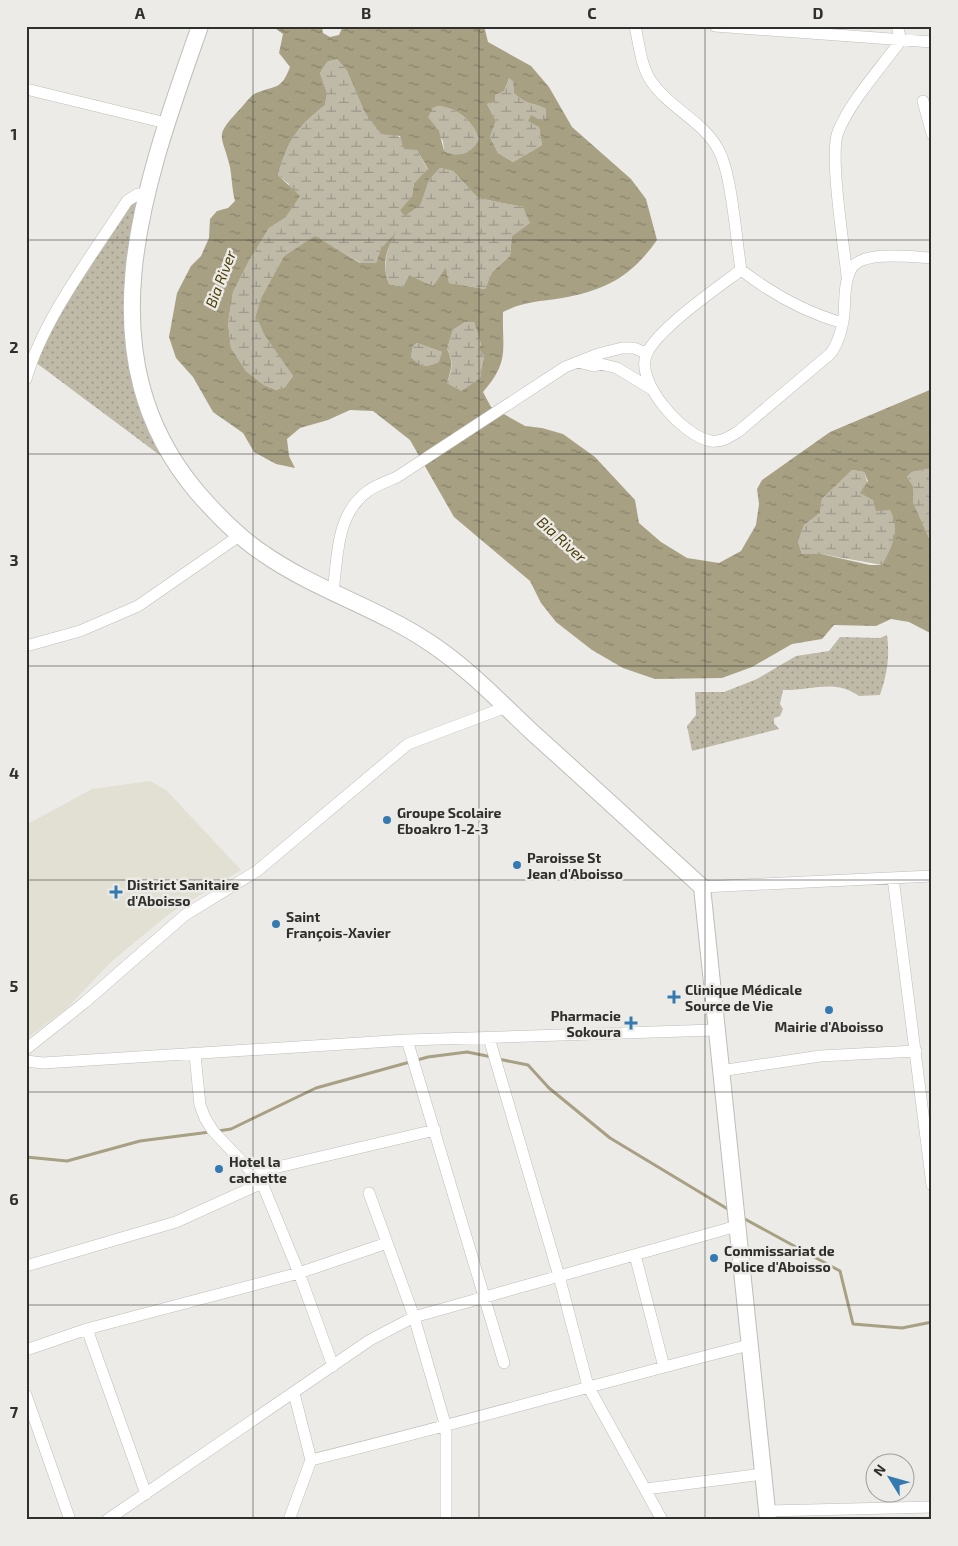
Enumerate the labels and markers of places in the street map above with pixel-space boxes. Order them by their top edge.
place label: Groupe Scolaire Eboakro 1-2-3 [397,804,502,837]
marker: Groupe Scolaire Eboakro 1-2-3 [381,814,393,826]
place label: Paroisse St Jean d'Aboisso [527,849,623,882]
marker: Paroisse St Jean d'Aboisso [511,859,523,871]
place label: District Sanitaire d'Aboisso [127,876,239,909]
marker: District Sanitaire d'Aboisso [109,885,123,899]
place label: Saint François-Xavier [286,908,391,942]
marker: Saint François-Xavier [270,918,282,930]
place label: Clinique Médicale Source de Vie [685,981,802,1014]
marker: Clinique Médicale Source de Vie [667,990,681,1004]
marker: Mairie d'Aboisso [823,1004,835,1016]
place label: Pharmacie Sokoura [551,1007,621,1040]
marker: Pharmacie Sokoura [625,1017,637,1029]
place label: Mairie d'Aboisso [775,1018,883,1035]
place label: Hotel la cachette [229,1153,287,1186]
marker: Hotel la cachette [213,1163,225,1175]
place label: Commissariat de Police d'Aboisso [724,1242,835,1275]
marker: Commissariat de Police d'Aboisso [708,1252,720,1264]

